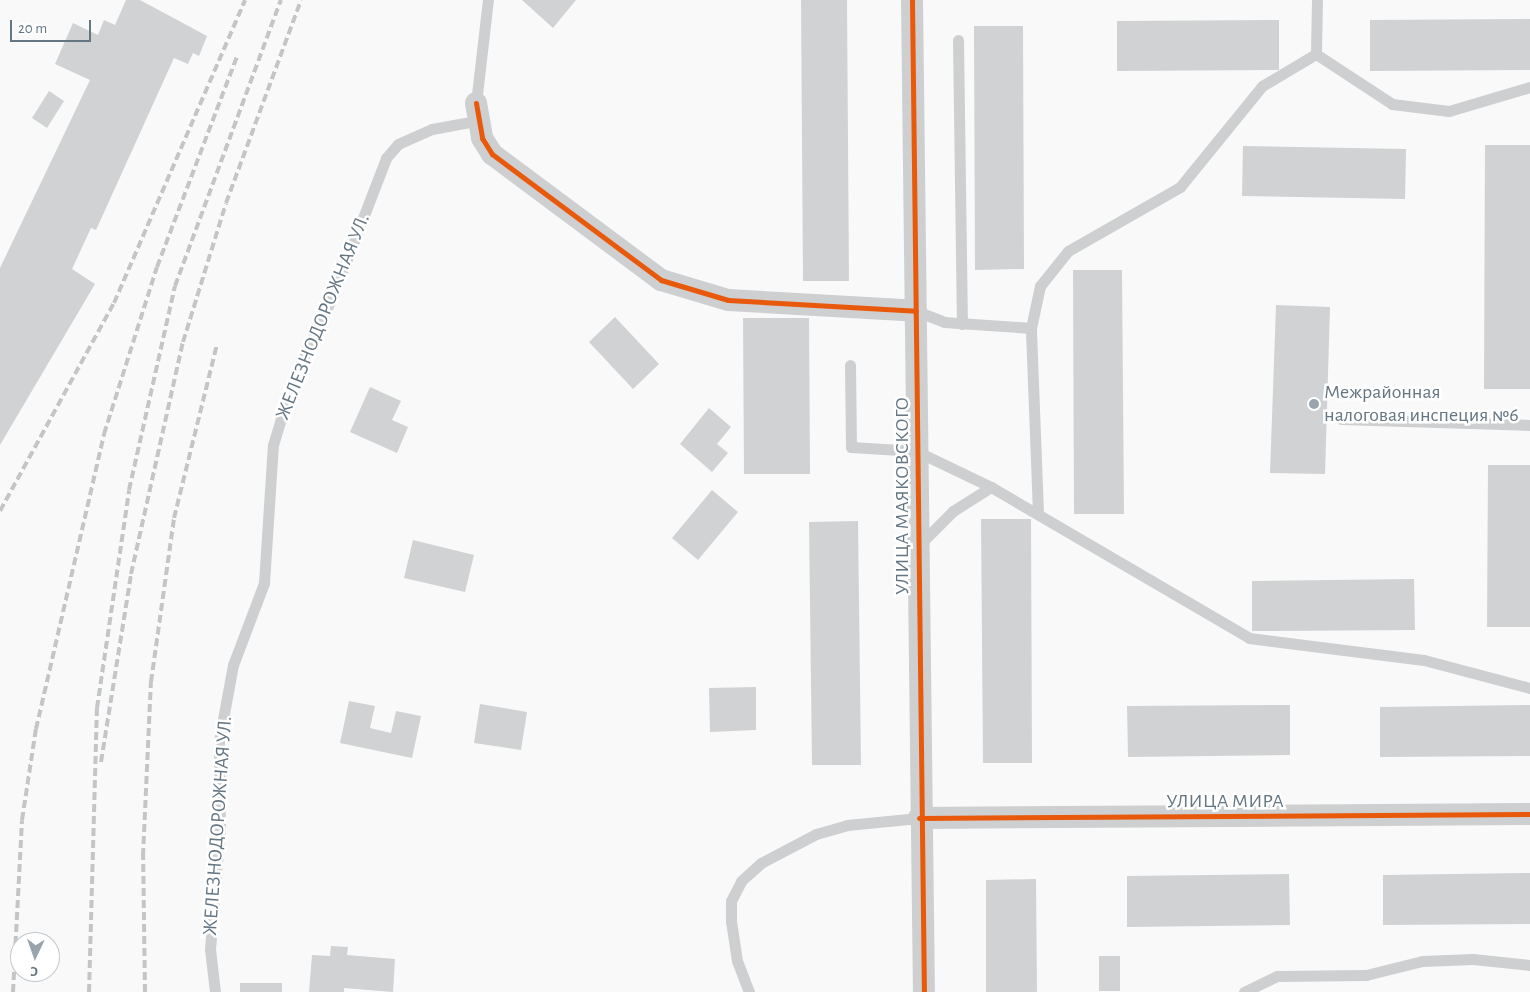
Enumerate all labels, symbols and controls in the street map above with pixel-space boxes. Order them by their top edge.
scale bar [12,10,94,42]
text: 20 m [18,21,47,36]
street label: ЖЕЛЕЗНОДОРОЖНАЯ УЛ. [271,211,375,423]
place label: Межрайонная налоговая инспеция №6 [1324,380,1519,427]
street label: УЛИЦА МАЯКОВСКОГО [890,397,914,595]
marker: Межрайонная налоговая инспеция №6 [1308,398,1320,410]
street label: ЖЕЛЕЗНОДОРОЖНАЯ УЛ. [198,715,238,937]
street label: УЛИЦА МИРА [1166,789,1284,813]
north arrow [10,932,60,982]
text: С [30,964,39,978]

